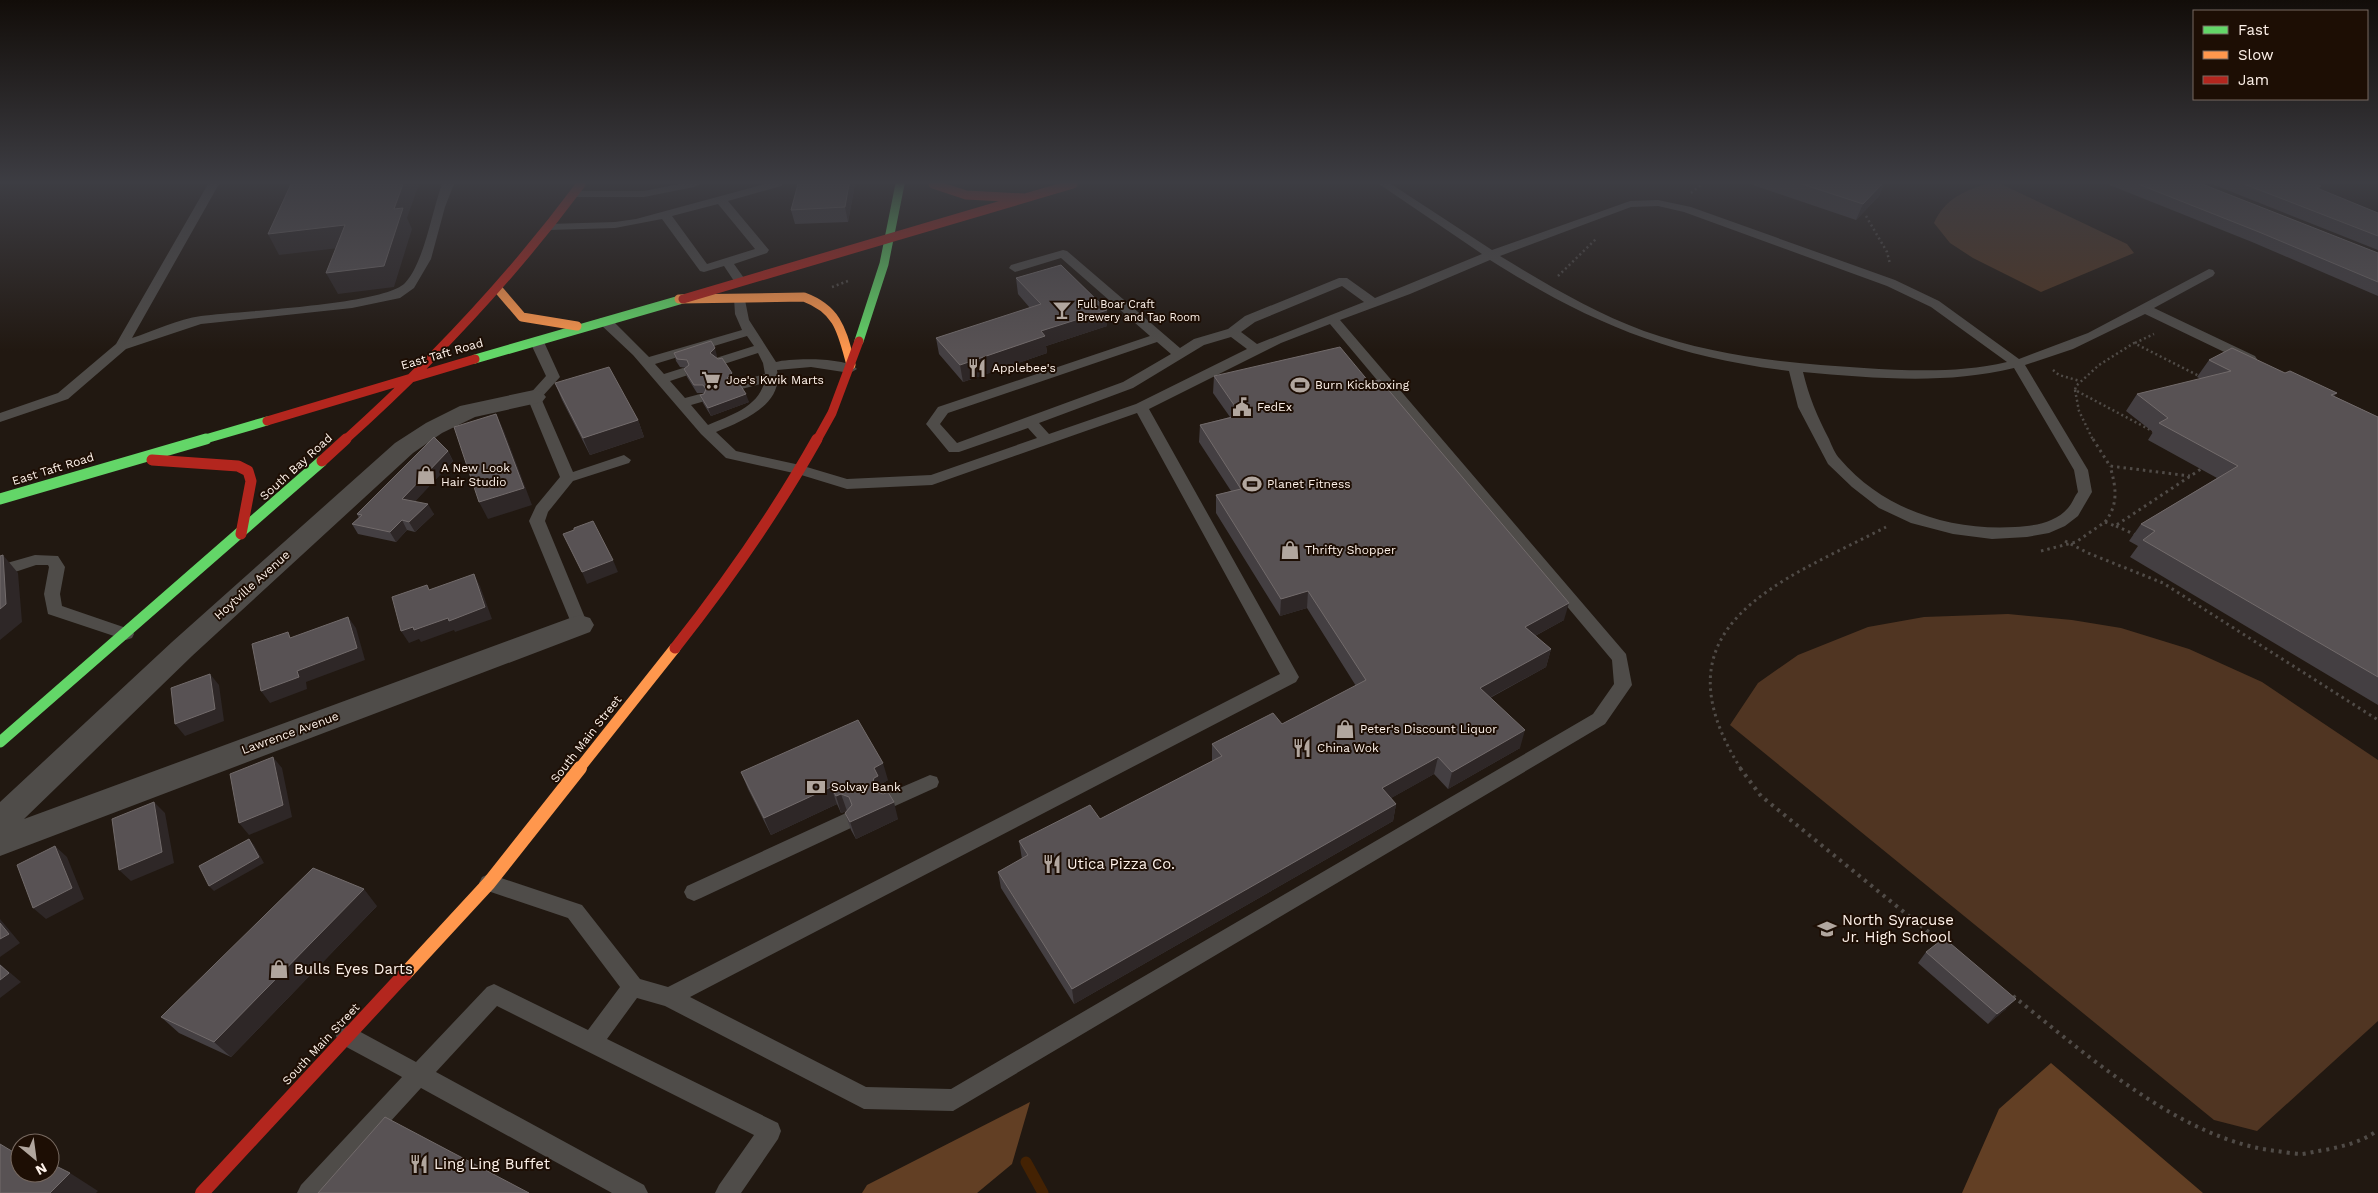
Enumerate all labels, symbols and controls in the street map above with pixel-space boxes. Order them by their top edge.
legend [2193,10,2368,100]
text: Fast [2238,21,2270,39]
text: Slow [2238,46,2274,64]
text: Jam [2238,71,2269,89]
place label: Full Boar Craft Brewery and Tap Room [1077,298,1200,324]
bar icon: Full Boar Craft Brewery and Tap Room [1051,299,1073,321]
street label: East Taft Road [399,336,485,372]
restaurant icon: Applebee's [966,357,988,379]
place label: Applebee's [992,361,1056,375]
supermarket icon: Joe's Kwik Marts [700,369,722,391]
place label: Joe's Kwik Marts [726,373,824,387]
sports icon: Burn Kickboxing [1289,374,1311,396]
place label: Burn Kickboxing [1315,378,1410,392]
public building icon: FedEx [1231,396,1253,418]
place label: FedEx [1257,400,1292,414]
street label: South Bay Road [257,431,335,503]
street label: East Taft Road [10,450,96,488]
place label: A New Look Hair Studio [441,461,510,489]
shop icon: A New Look Hair Studio [415,464,437,486]
sports icon: Planet Fitness [1241,473,1263,495]
place label: Planet Fitness [1267,477,1351,491]
shop icon: Thrifty Shopper [1279,539,1301,561]
place label: Thrifty Shopper [1305,543,1396,557]
street label: Hoytville Avenue [211,547,293,623]
street label: South Main Street [548,693,624,785]
street label: Lawrence Avenue [239,709,341,757]
shop icon: Peter's Discount Liquor [1334,718,1356,740]
place label: Peter's Discount Liquor [1360,722,1497,736]
restaurant icon: China Wok [1291,737,1313,759]
place label: China Wok [1317,741,1379,755]
bank icon: Solvay Bank [805,776,827,798]
place label: Solvay Bank [831,780,901,794]
restaurant icon: Utica Pizza Co. [1041,853,1063,875]
place label: Utica Pizza Co. [1067,855,1175,873]
place label: North Syracuse Jr. High School [1842,911,1954,946]
school or university icon: North Syracuse Jr. High School [1816,918,1838,940]
shop icon: Bulls Eyes Darts [268,958,290,980]
place label: Bulls Eyes Darts [294,960,413,978]
street label: South Main Street [280,1000,362,1088]
north arrow [10,1133,60,1183]
restaurant icon: Ling Ling Buffet [408,1153,430,1175]
place label: Ling Ling Buffet [434,1155,551,1173]
text: N [33,1160,50,1179]

